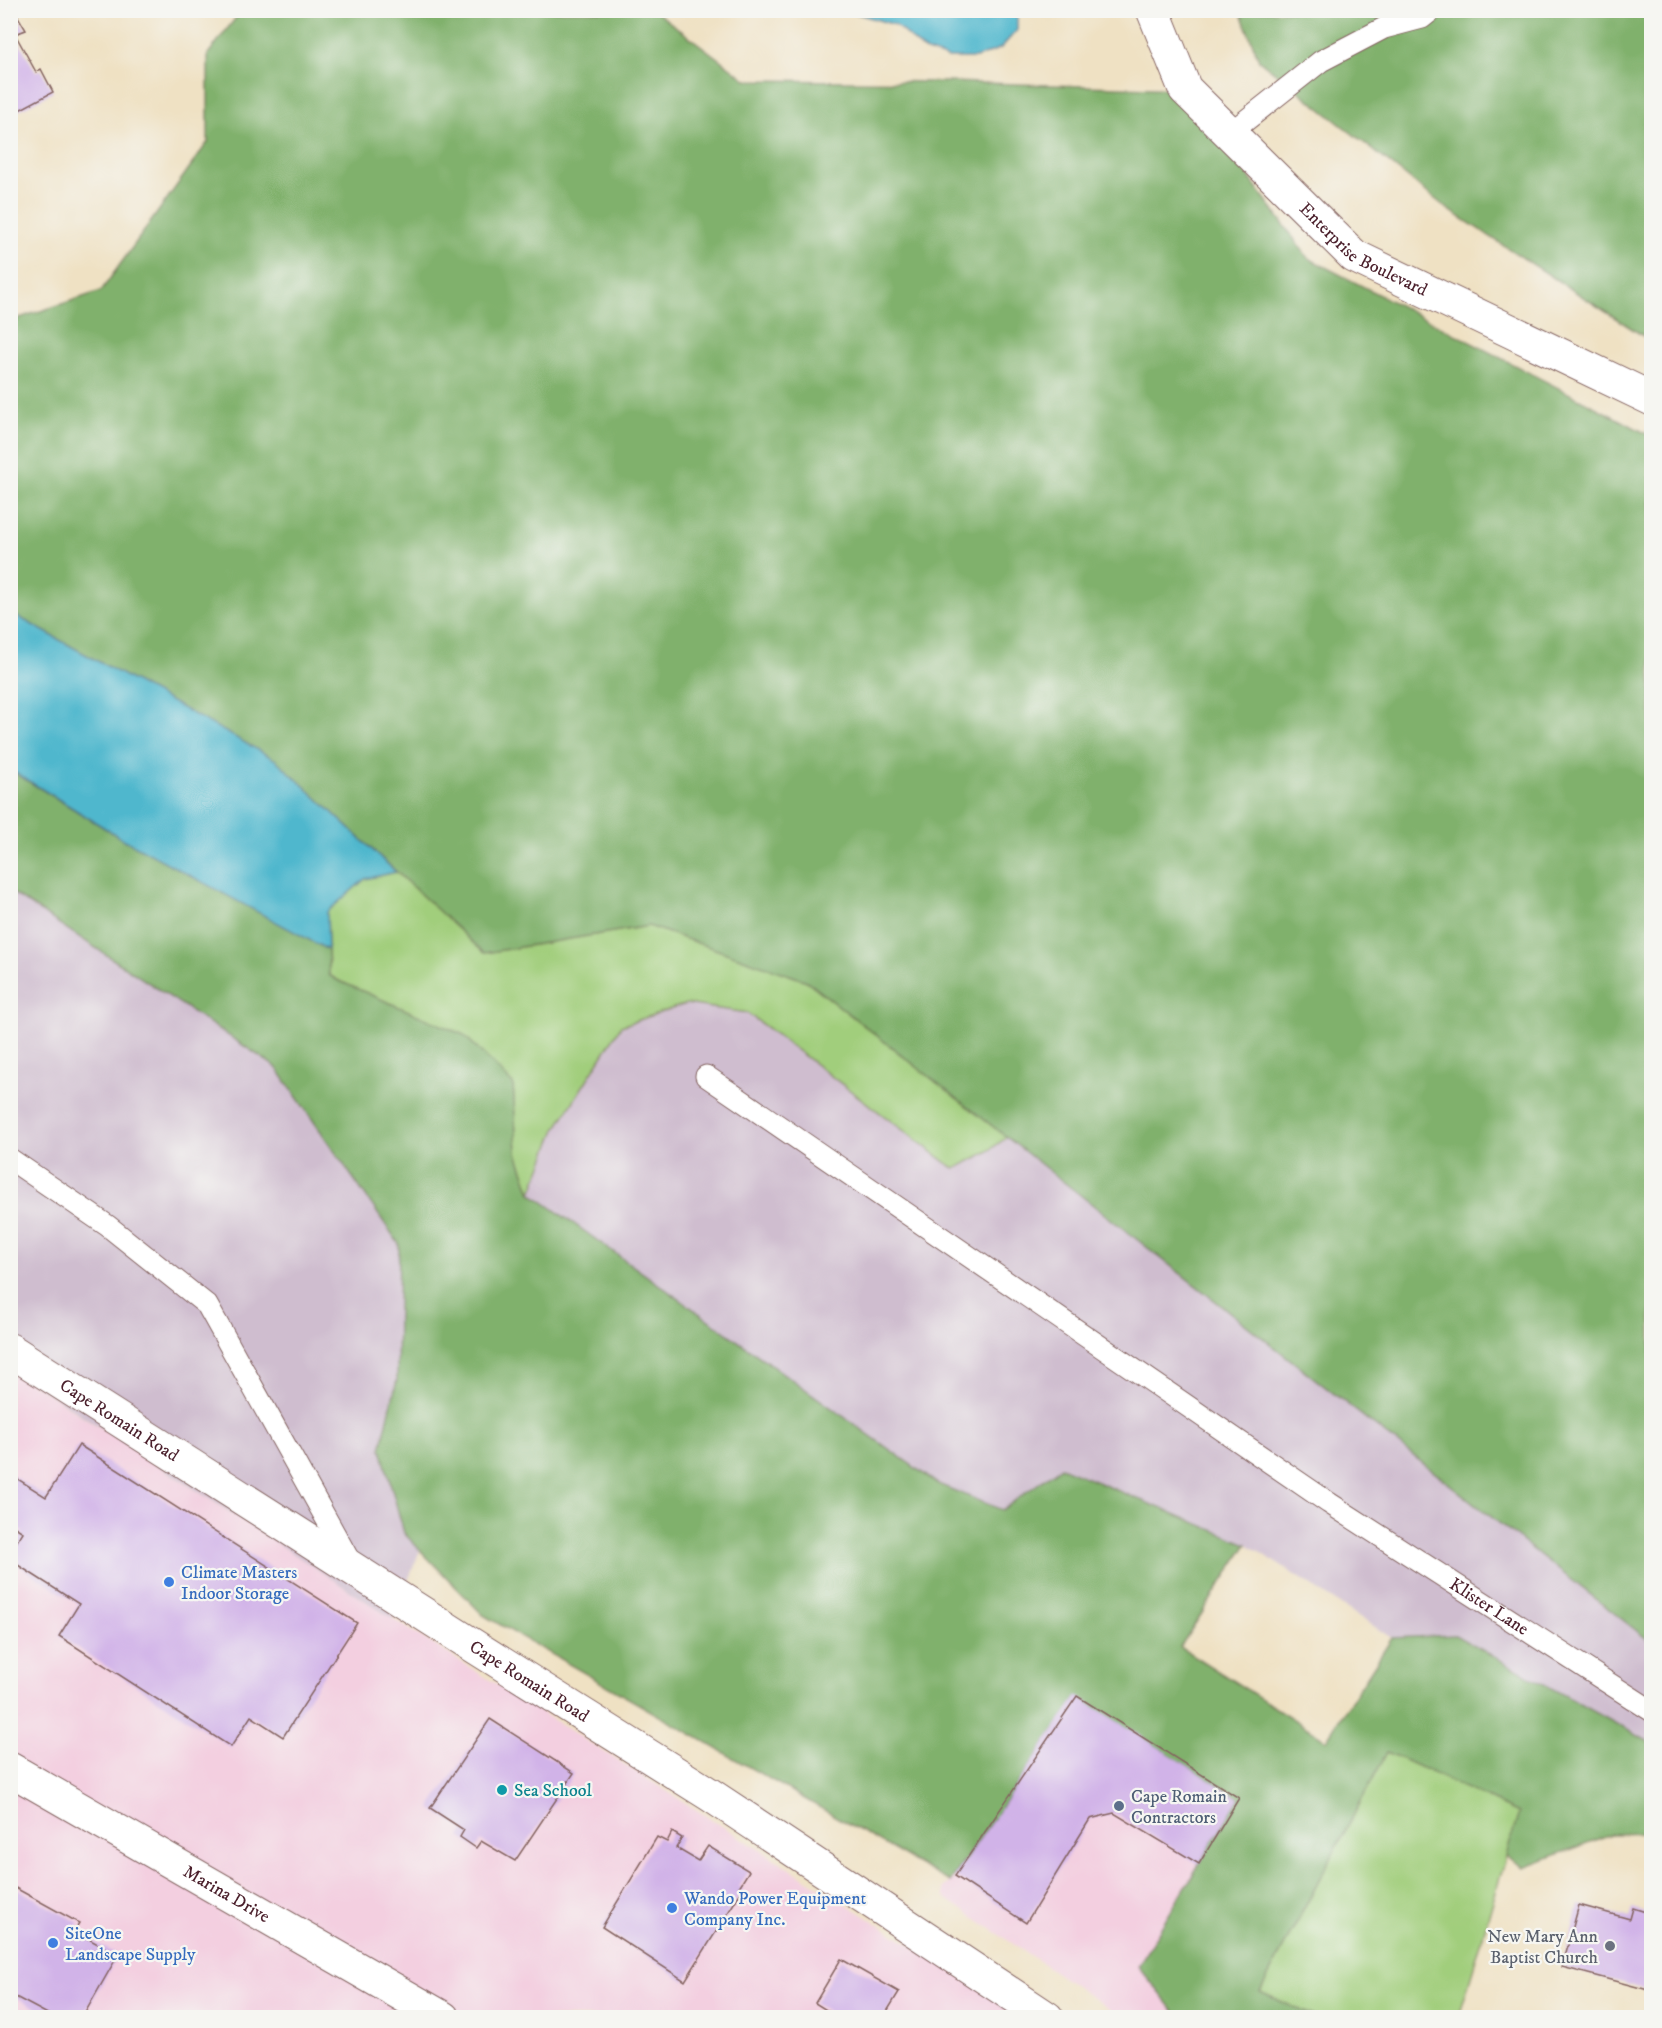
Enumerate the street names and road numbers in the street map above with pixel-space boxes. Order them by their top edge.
street label: Enterprise Boulevard [1294,198,1431,302]
street label: Cape Romain Road [55,1375,183,1467]
street label: Klister Lane [1445,1573,1533,1641]
street label: Cape Romain Road [465,1636,593,1728]
street label: Marina Drive [179,1861,274,1928]

